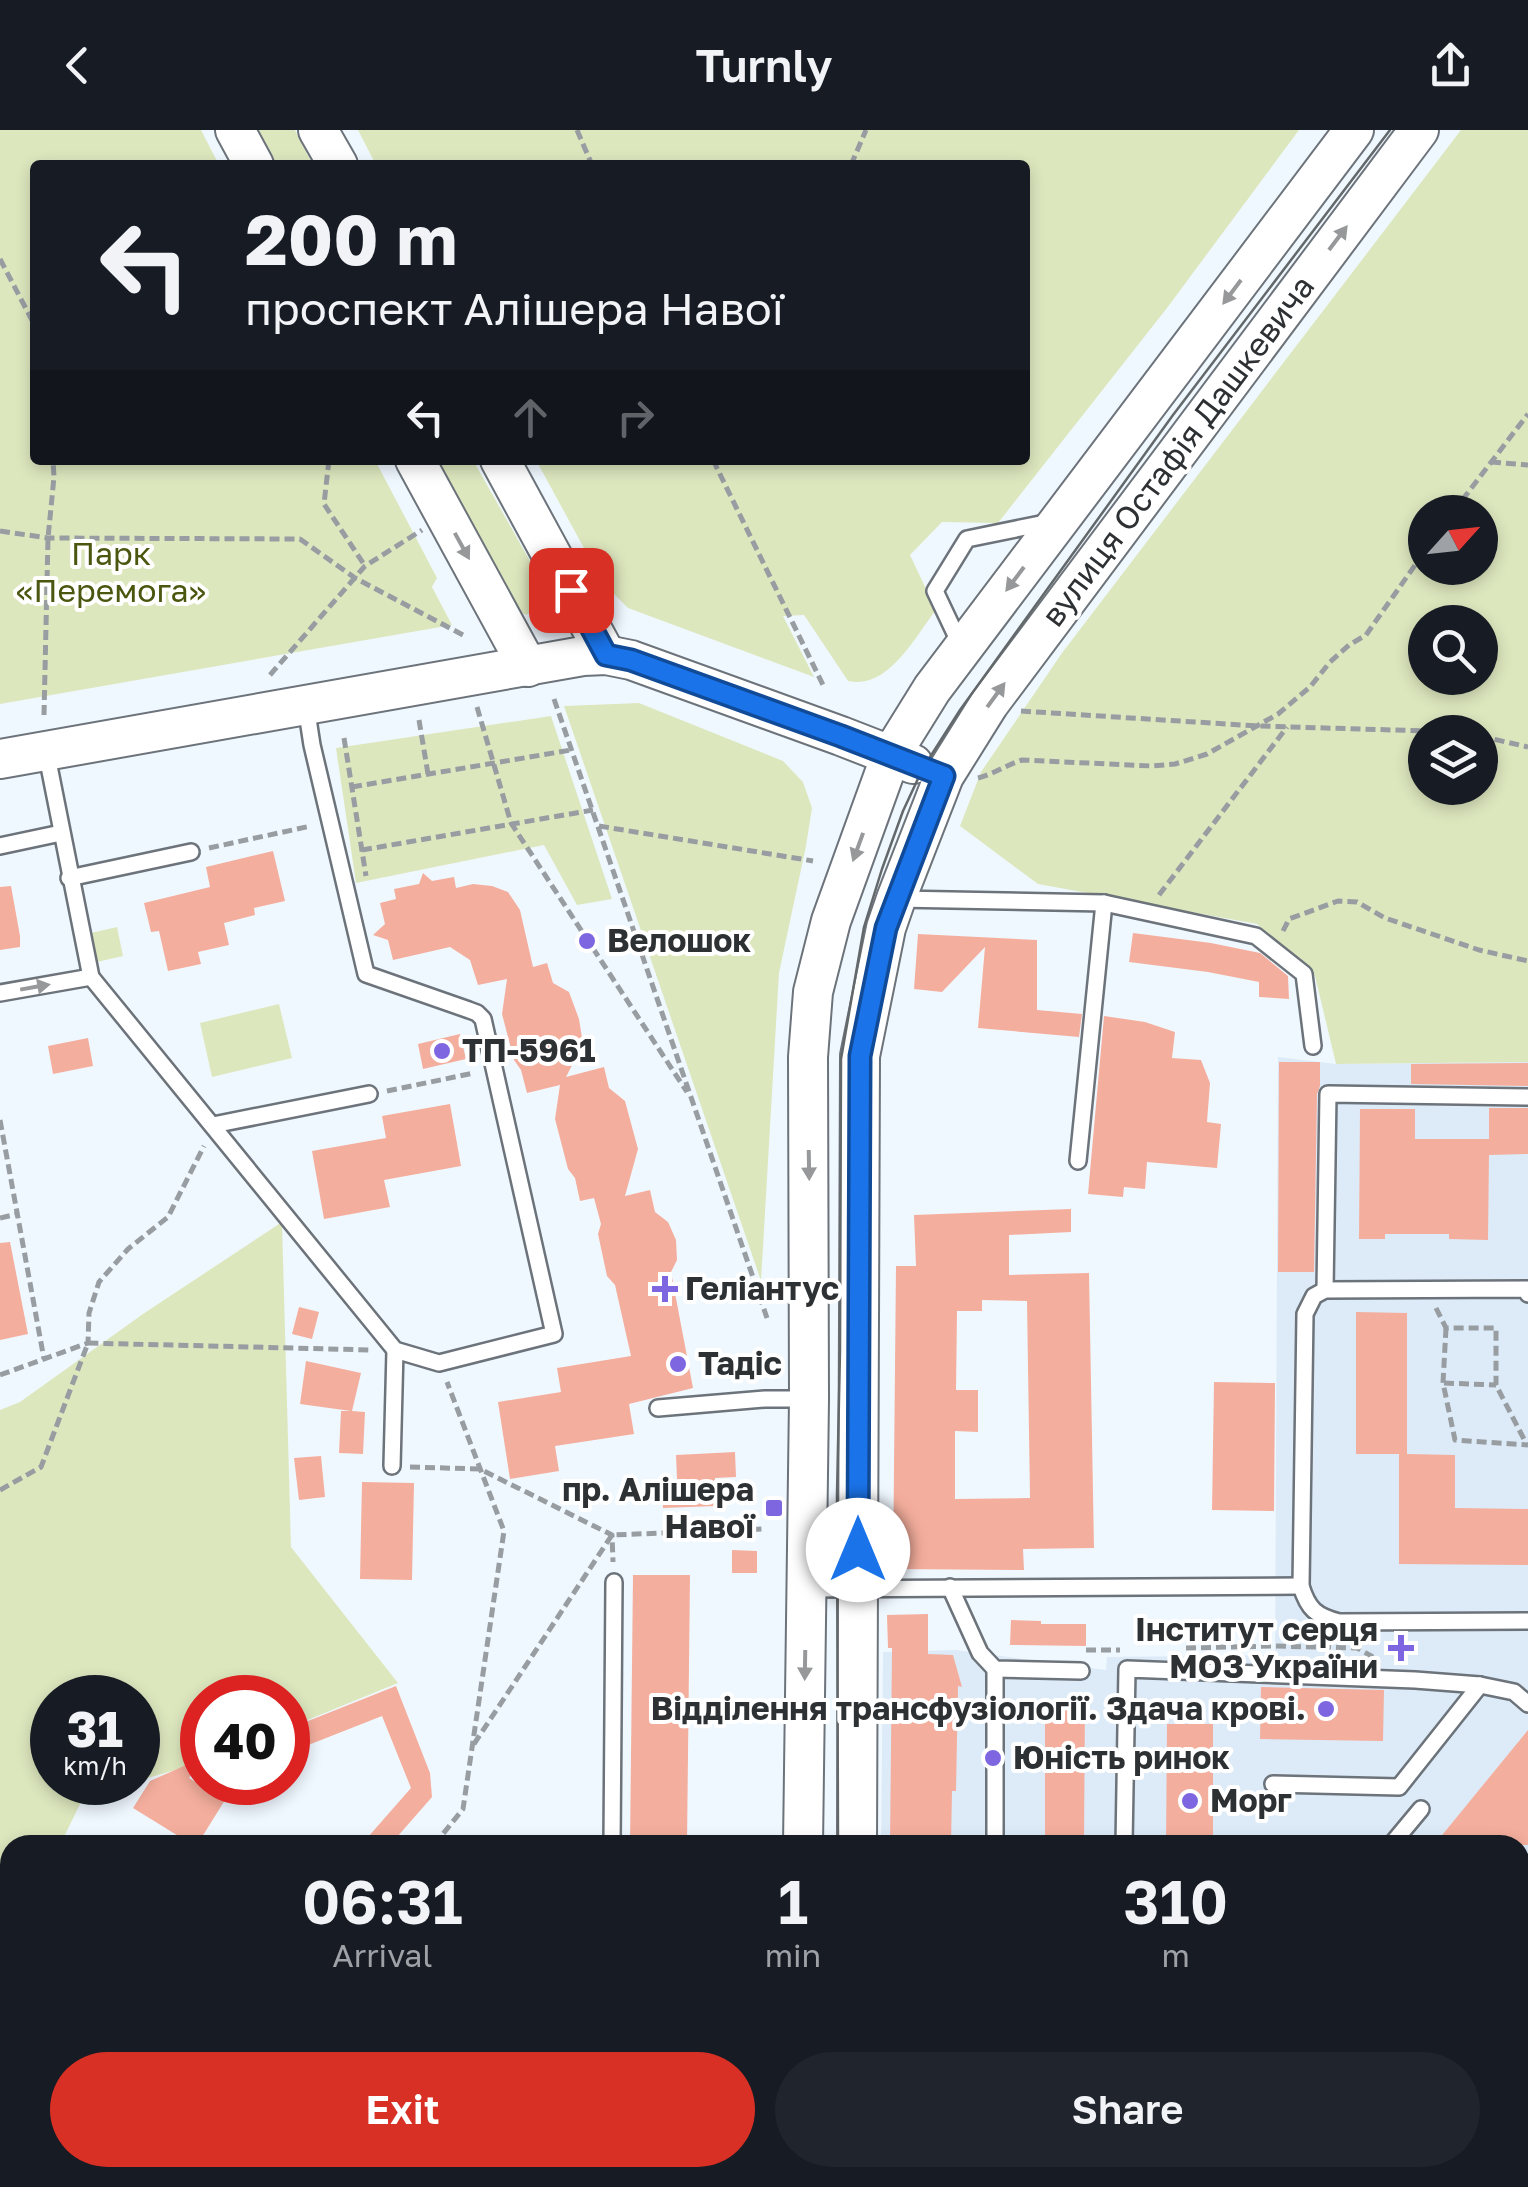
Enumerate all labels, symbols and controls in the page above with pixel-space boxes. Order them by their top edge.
icon: back [50,38,105,93]
text: Turnly [696,38,832,92]
icon: share [1423,38,1478,93]
text: 200 m [245,196,457,280]
icon: left [80,200,210,330]
one-way arrow [1327,225,1347,251]
street label: вулиця Остафія Дашкевича [1033,268,1322,633]
one-way arrow [1222,279,1243,305]
text: проспект Алішера Навої [245,281,784,335]
icon: left [398,390,453,445]
icon: ahead [503,390,558,445]
icon: right [608,390,663,445]
north arrow [1408,495,1498,585]
map controls [1408,495,1498,805]
one-way arrow [453,531,470,560]
park label: Парк «Перемога» [16,534,206,609]
pin [529,548,614,633]
icon: arrive [544,563,599,618]
one-way arrow [1005,566,1026,592]
button: search [1408,605,1498,695]
one-way arrow [986,681,1006,708]
button: layers [1408,715,1498,805]
one-way arrow [850,833,865,863]
place label: Велошок [607,921,751,959]
marker: Велошок [576,930,598,952]
one-way arrow [20,979,52,994]
place label: ТП-5961 [462,1031,596,1069]
marker: ТП-5961 [431,1040,453,1062]
one-way arrow [801,1149,817,1181]
place label: Геліантус [685,1269,839,1307]
marker: Геліантус [654,1278,676,1300]
place label: Тадіс [698,1344,782,1382]
marker: Тадіс [667,1353,689,1375]
place label: пр. Алішера Навої [562,1470,756,1545]
marker: пр. Алішера Навої [763,1497,785,1519]
position arrow [806,1498,910,1602]
place label: Інститут серця МОЗ України [1135,1610,1378,1685]
marker: Інститут серця МОЗ України [1388,1635,1414,1661]
one-way arrow [797,1649,813,1681]
speed limit sign: 40 [180,1675,310,1805]
place label: Відділення трансфузіології. Здача крові. [651,1689,1306,1727]
text: 31 [67,1698,123,1758]
marker: Відділення трансфузіології. Здача крові. [1315,1698,1337,1720]
place label: Юність ринок [1013,1738,1230,1776]
marker: Юність ринок [982,1747,1004,1769]
text: km/h [63,1750,127,1781]
place label: Морг [1210,1781,1292,1819]
marker: Морг [1179,1790,1201,1812]
text: 06:31 [302,1865,463,1937]
text: 1 [778,1865,808,1937]
text: 310 [1123,1865,1228,1937]
text: Arrival [332,1936,432,1974]
text: min [765,1936,821,1974]
text: m [1161,1936,1190,1974]
button: Exit [50,2052,755,2167]
button: Share [775,2052,1480,2167]

